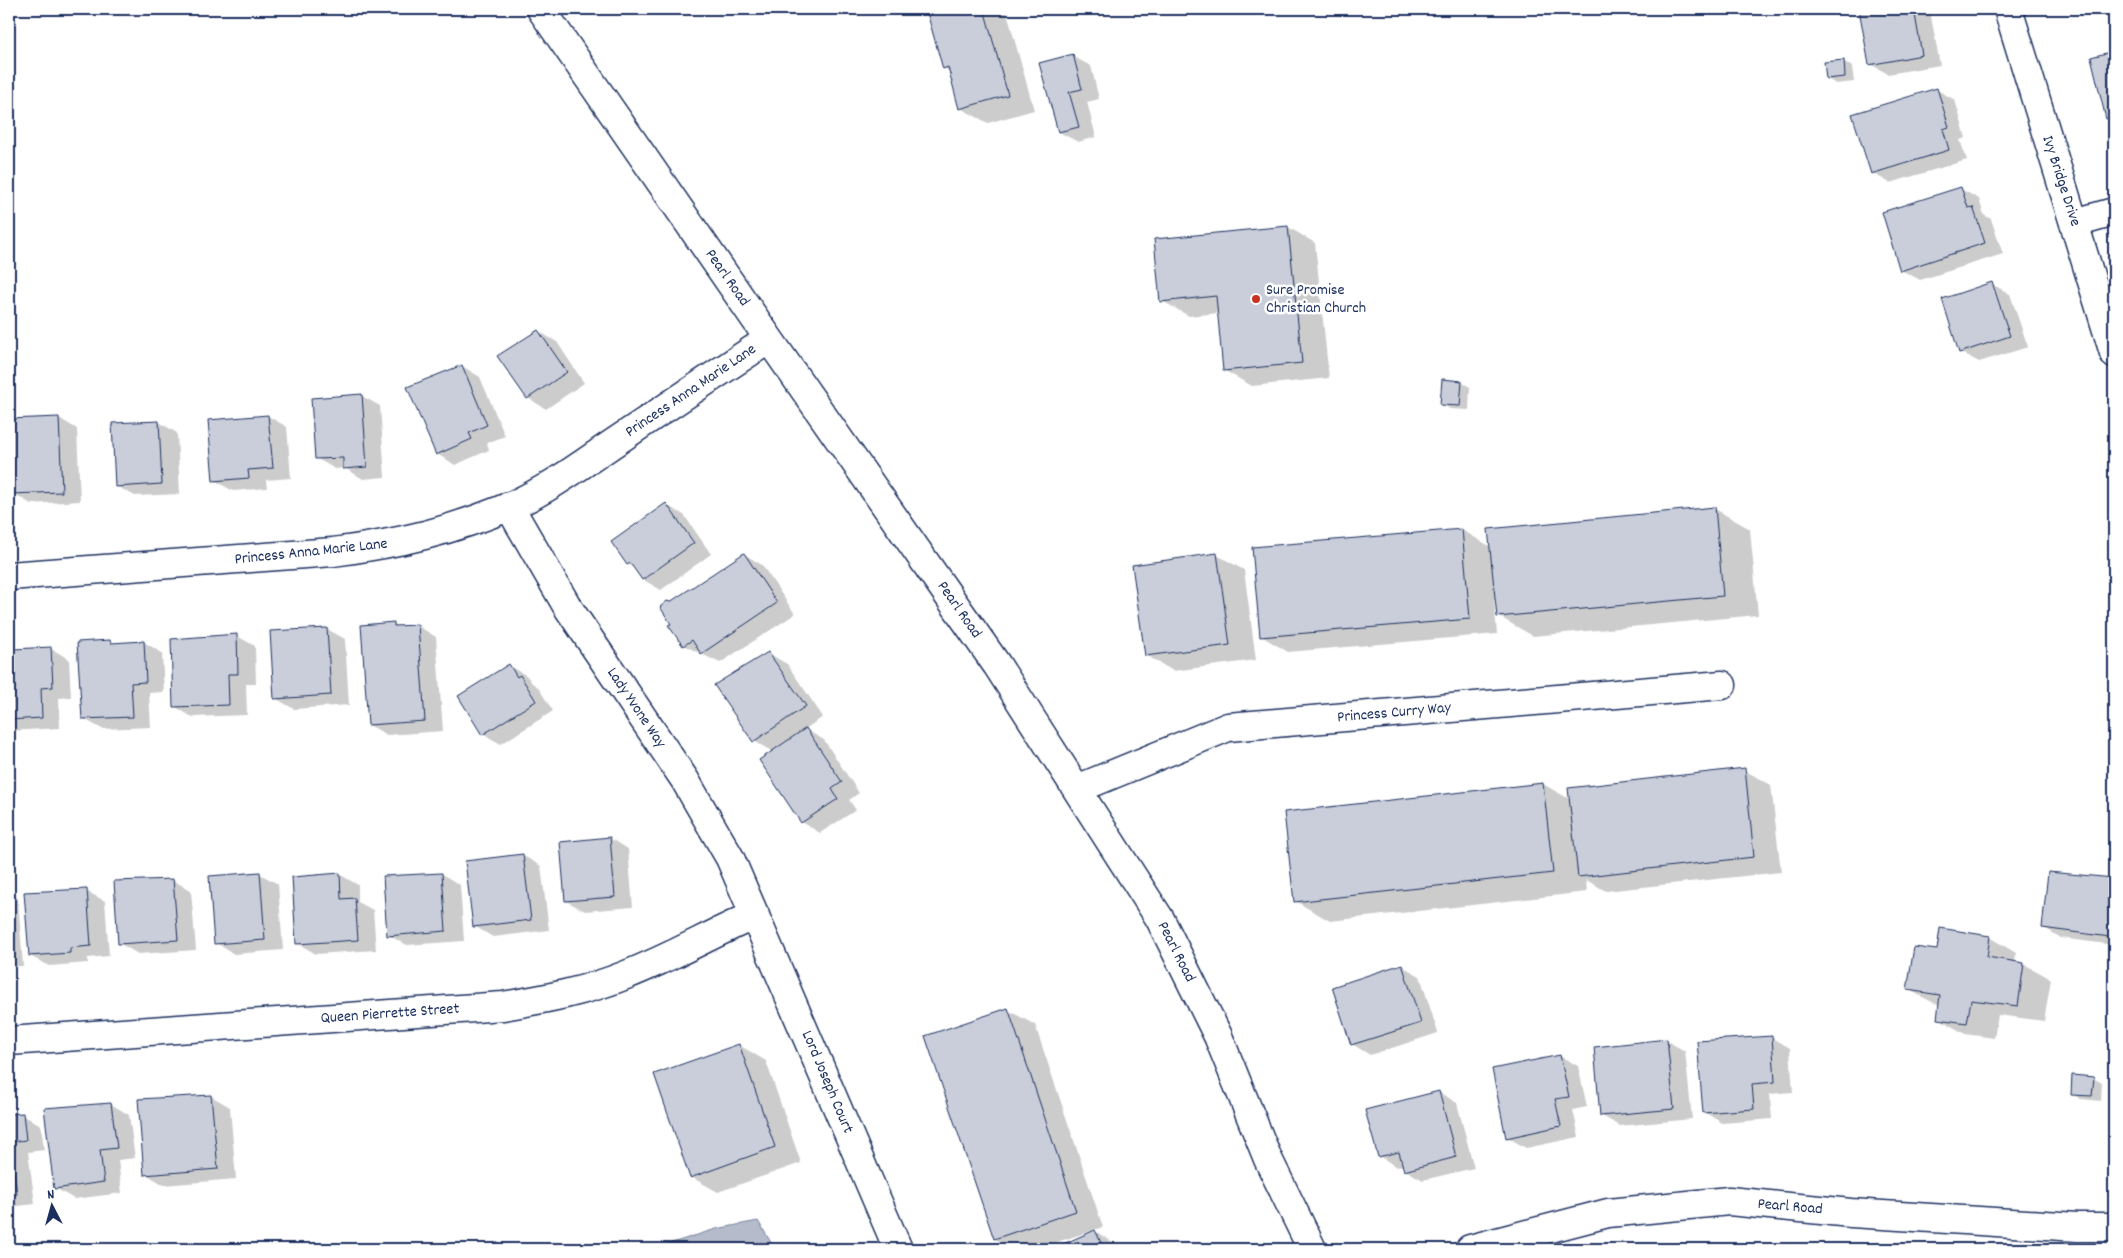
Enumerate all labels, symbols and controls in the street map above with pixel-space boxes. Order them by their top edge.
street label: Ivy Bridge Drive [2035,133,2087,229]
street label: Pearl Road [699,245,755,311]
place label: Sure Promise Christian Church [1266,279,1366,320]
marker: Sure Promise Christian Church [1250,293,1262,305]
street label: Princess Anna Marie Lane [621,338,761,444]
street label: Princess Anna Marie Lane [233,533,389,571]
street label: Pearl Road [931,577,987,643]
street label: Lady Yvone Way [601,663,672,753]
street label: Princess Curry Way [1336,697,1452,729]
street label: Pearl Road [1151,918,1201,986]
street label: Queen Pierrette Street [320,998,460,1030]
street label: Lord Joseph Court [795,1027,859,1137]
north arrow [28,1180,78,1230]
text: N [46,1185,55,1205]
street label: Pearl Road [1757,1193,1823,1221]

